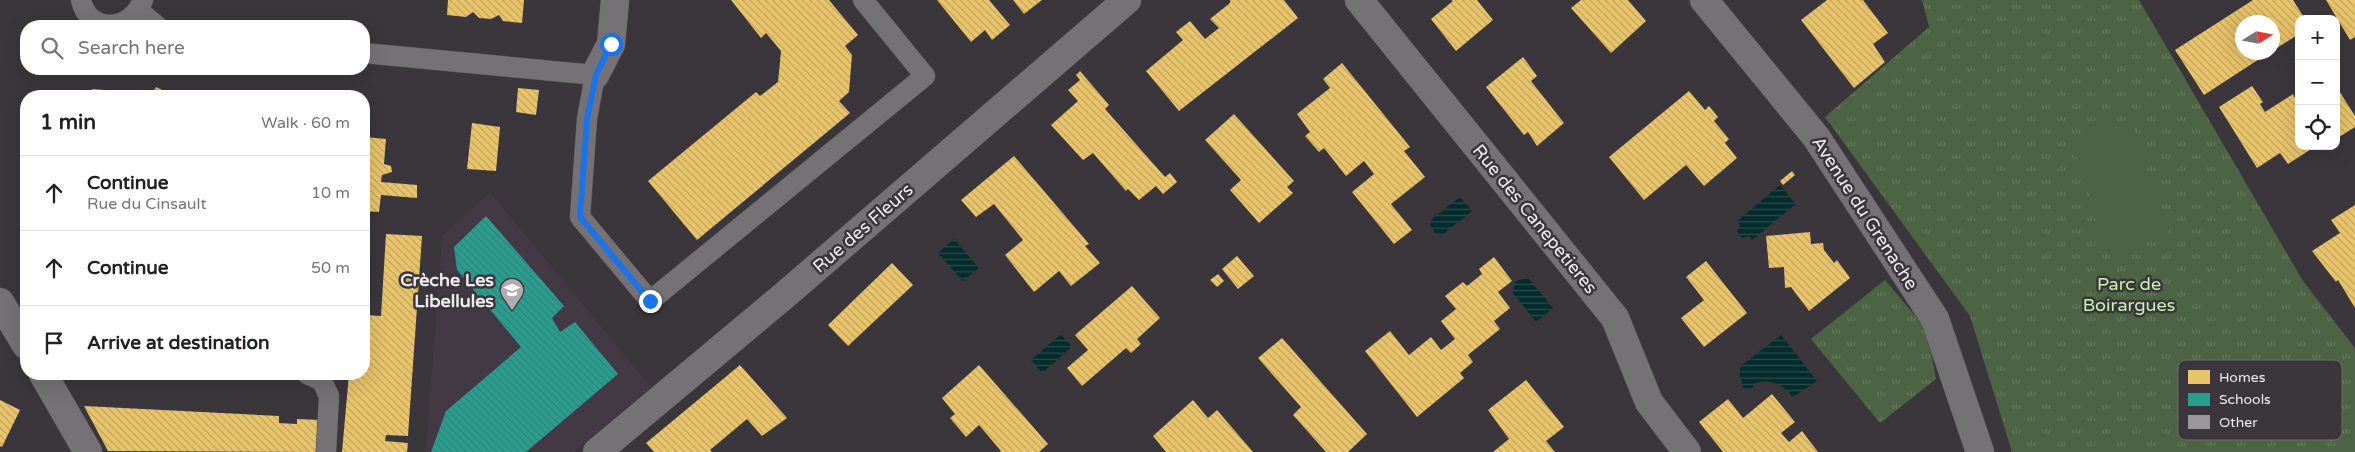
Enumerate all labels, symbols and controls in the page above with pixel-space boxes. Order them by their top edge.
north arrow [2235,15,2280,60]
map controls [2295,15,2340,150]
button: + [2295,15,2340,60]
search box [20,20,370,75]
route start [600,33,623,56]
icon: search [38,34,66,62]
text: Search here [78,37,185,59]
button: − [2295,60,2340,105]
button: locate [2295,105,2340,150]
text: 1 min [40,110,96,135]
text: Walk · 60 m [261,113,350,133]
street label: Avenue du Grenache [1807,132,1923,294]
street label: Rue des Canepetieres [1468,140,1602,298]
text: Continue [87,172,169,194]
icon: ahead [40,179,68,207]
street label: Rue des Fleurs [808,179,918,277]
text: 10 m [311,183,350,203]
text: Rue du Cinsault [87,194,207,214]
icon: ahead [40,254,68,282]
text: Continue [87,257,169,279]
text: 50 m [311,258,350,278]
place label: Crèche Les Libellules [400,269,494,312]
park label: Parc de Boirargues [2083,273,2175,316]
school or university icon: Crèche Les Libellules [499,277,525,311]
route end [639,290,662,313]
icon: arrive [40,329,68,357]
text: Arrive at destination [87,332,270,354]
legend [2178,360,2342,440]
text: Homes [2219,369,2266,386]
text: Schools [2219,391,2271,408]
text: Other [2219,414,2258,431]

